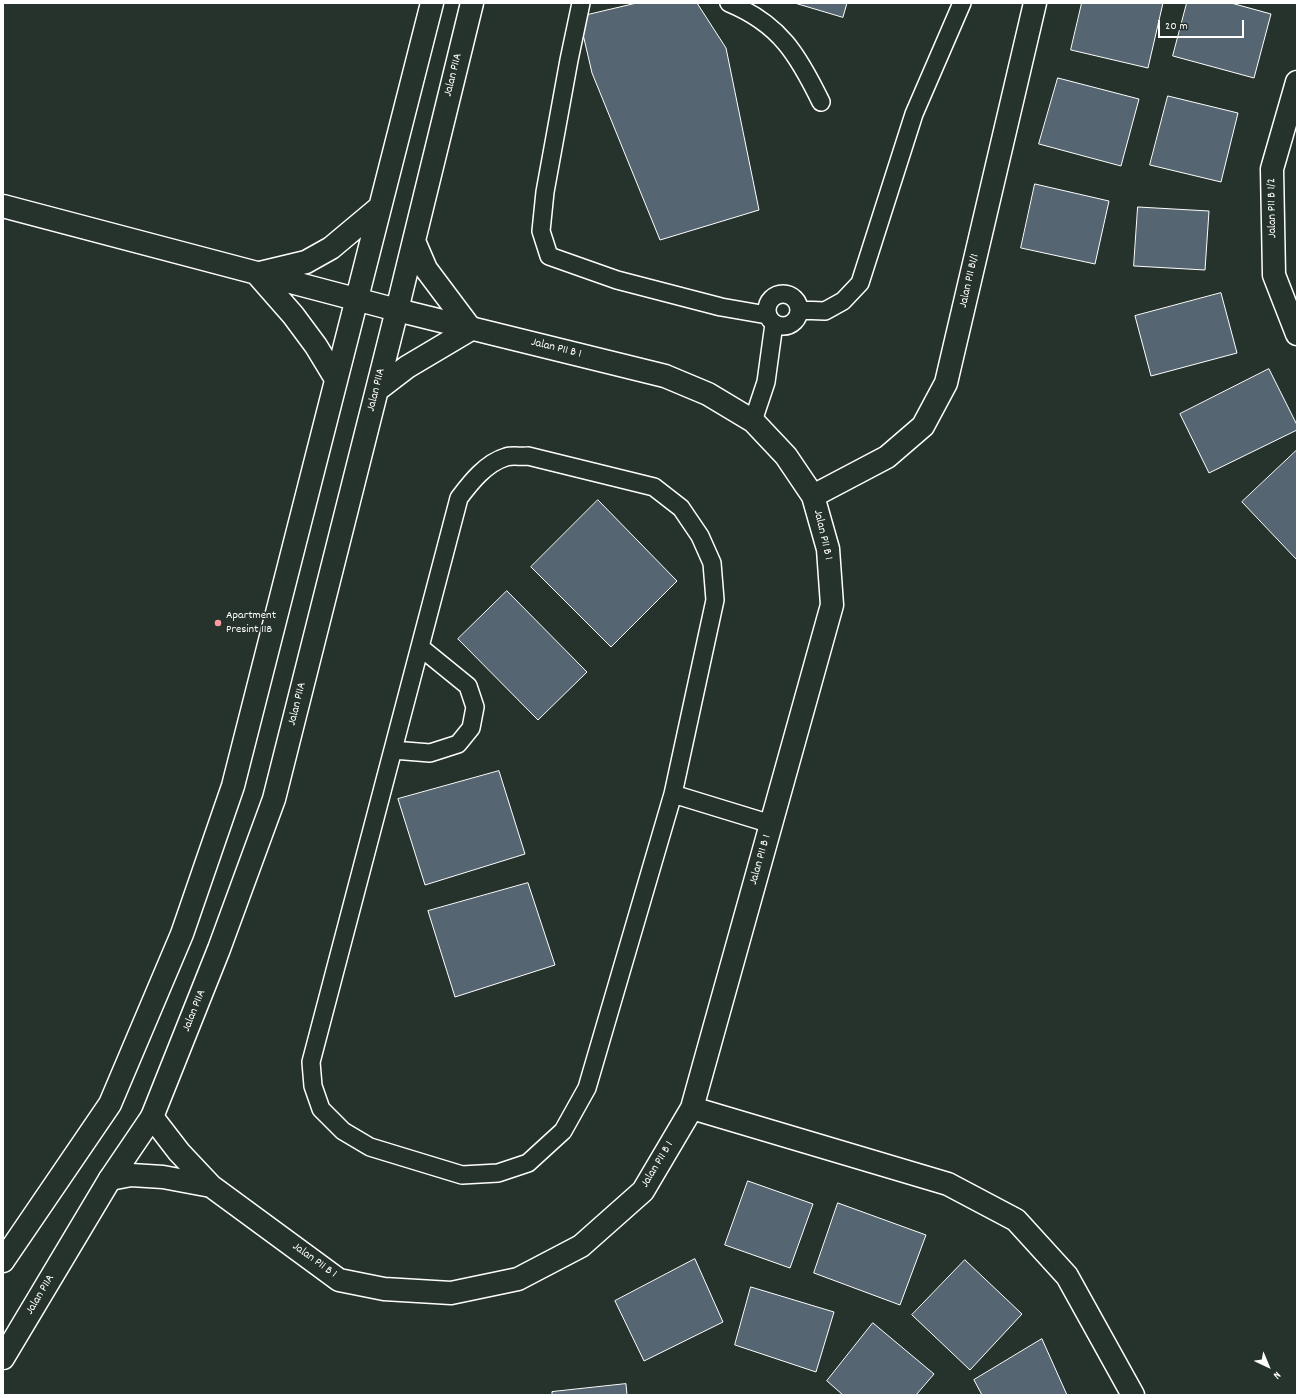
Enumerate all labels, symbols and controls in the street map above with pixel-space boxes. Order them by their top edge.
scale bar [1160,12,1246,38]
text: 20 m [1165,18,1188,35]
street label: Jalan P11A [442,52,466,98]
street label: Jalan P11 B 1/2 [1265,178,1281,238]
street label: Jalan P11 B1/1 [957,253,983,309]
street label: Jalan P11 B 1 [529,336,583,362]
street label: Jalan P11A [365,367,389,413]
street label: Jalan P11 B 1 [809,508,835,562]
place label: Apartment Presint 11B [226,609,276,637]
marker: Apartment Presint 11B [213,618,223,628]
street label: Jalan P11A [286,681,310,727]
street label: Jalan P11 B 1 [747,833,775,887]
street label: Jalan P11A [180,988,210,1034]
street label: Jalan P11 B 1 [639,1139,677,1191]
street label: Jalan P11 B 1 [289,1240,339,1282]
street label: Jalan P11A [23,1272,59,1318]
north arrow [1248,1346,1288,1386]
text: N [1269,1367,1284,1382]

